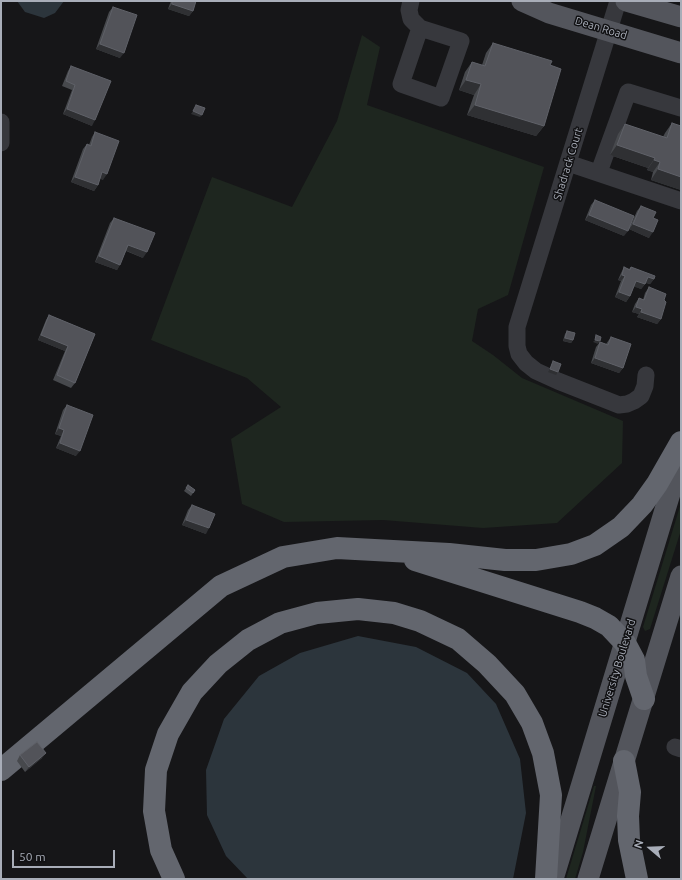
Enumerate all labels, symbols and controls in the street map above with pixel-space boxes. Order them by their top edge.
street label: Dean Road [573,14,629,42]
street label: Shadrack Court [551,126,585,202]
street label: University Boulevard [596,617,638,719]
north arrow [630,828,670,868]
text: N [632,838,646,850]
scale bar [14,842,117,868]
text: 50 m [19,850,46,863]

